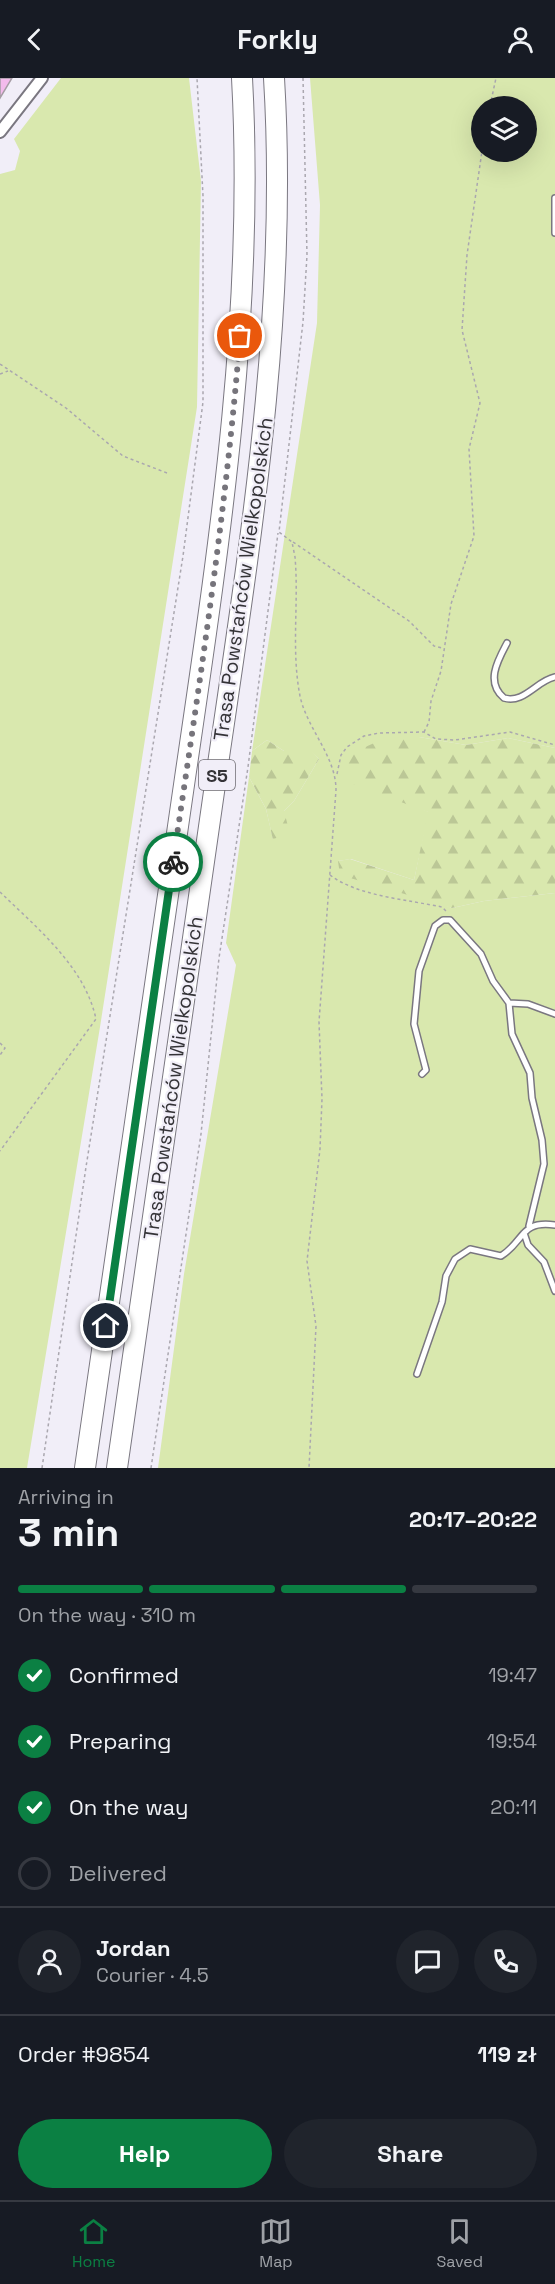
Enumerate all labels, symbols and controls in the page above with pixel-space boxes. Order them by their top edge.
text: Forkly [237,22,318,57]
icon: back [18,23,51,56]
icon: person [504,23,537,56]
map controls [471,96,537,162]
button: layers [471,96,537,162]
pin [214,310,265,361]
icon: bag [223,319,256,352]
street label: Trasa Powstańców Wielkopolskich [207,416,279,742]
road number: S5 [199,760,235,790]
courier [143,832,203,892]
icon: bike [157,846,190,879]
street label: Trasa Powstańców Wielkopolskich [137,915,209,1241]
pin [80,1300,131,1351]
icon: home [89,1309,122,1342]
text: Arriving in [18,1484,114,1510]
text: 20:17–20:22 [409,1505,537,1533]
text: 3 min [18,1508,119,1557]
text: On the way · 310 m [18,1602,196,1628]
icon: check [18,1659,51,1692]
text: Confirmed [69,1661,179,1689]
text: 19:47 [488,1662,537,1688]
icon: check [18,1725,51,1758]
text: Preparing [69,1727,171,1755]
text: 19:54 [487,1728,537,1754]
icon: check [18,1791,51,1824]
text: On the way [69,1793,188,1821]
text: 20:11 [490,1794,537,1820]
text: Delivered [69,1859,167,1887]
button: person [18,1930,81,1993]
button: chat [396,1930,459,1993]
button: phone [474,1930,537,1993]
text: Jordan [96,1934,171,1962]
text: Courier · 4.5 [96,1962,209,1988]
text: Order #9854 [18,2040,150,2068]
text: 119 zł [478,2040,537,2068]
button: Help [18,2119,272,2188]
button: Share [284,2119,537,2188]
tab: Home [72,2215,116,2272]
tab: Map [259,2215,293,2272]
tab: Saved [436,2215,483,2272]

